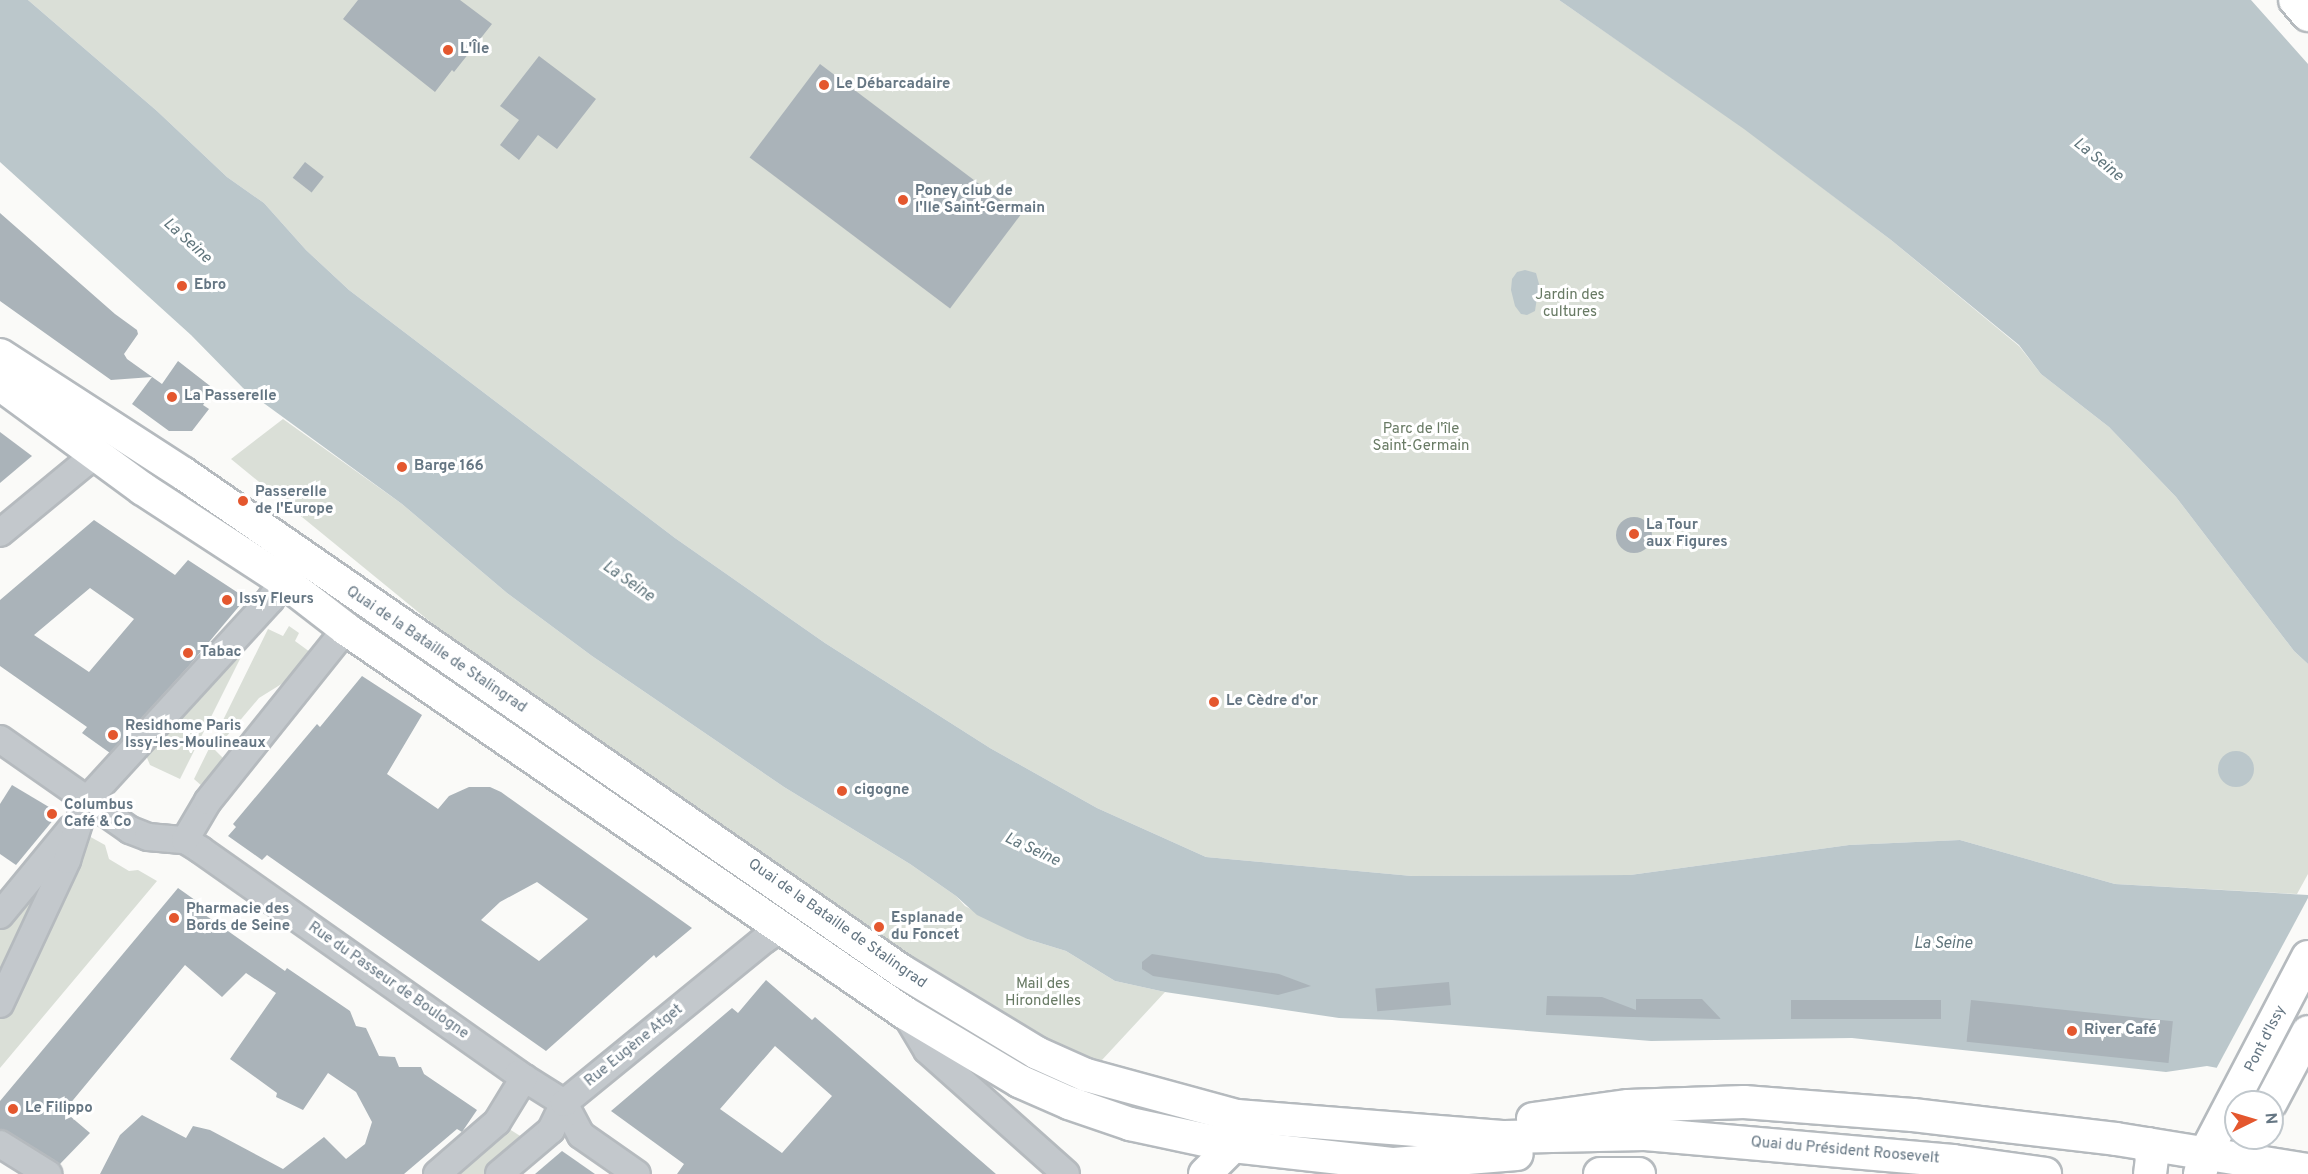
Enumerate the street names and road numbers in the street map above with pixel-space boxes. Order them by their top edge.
street label: Quai de la Bataille de Stalingrad [342,583,530,717]
street label: Quai de la Bataille de Stalingrad [744,855,930,993]
street label: Rue du Passeur de Boulogne [304,919,472,1043]
street label: Rue Eugène Atget [581,1001,687,1091]
street label: Pont d'Issy [2242,1003,2290,1075]
street label: Quai du Président Roosevelt [1750,1134,1940,1168]

